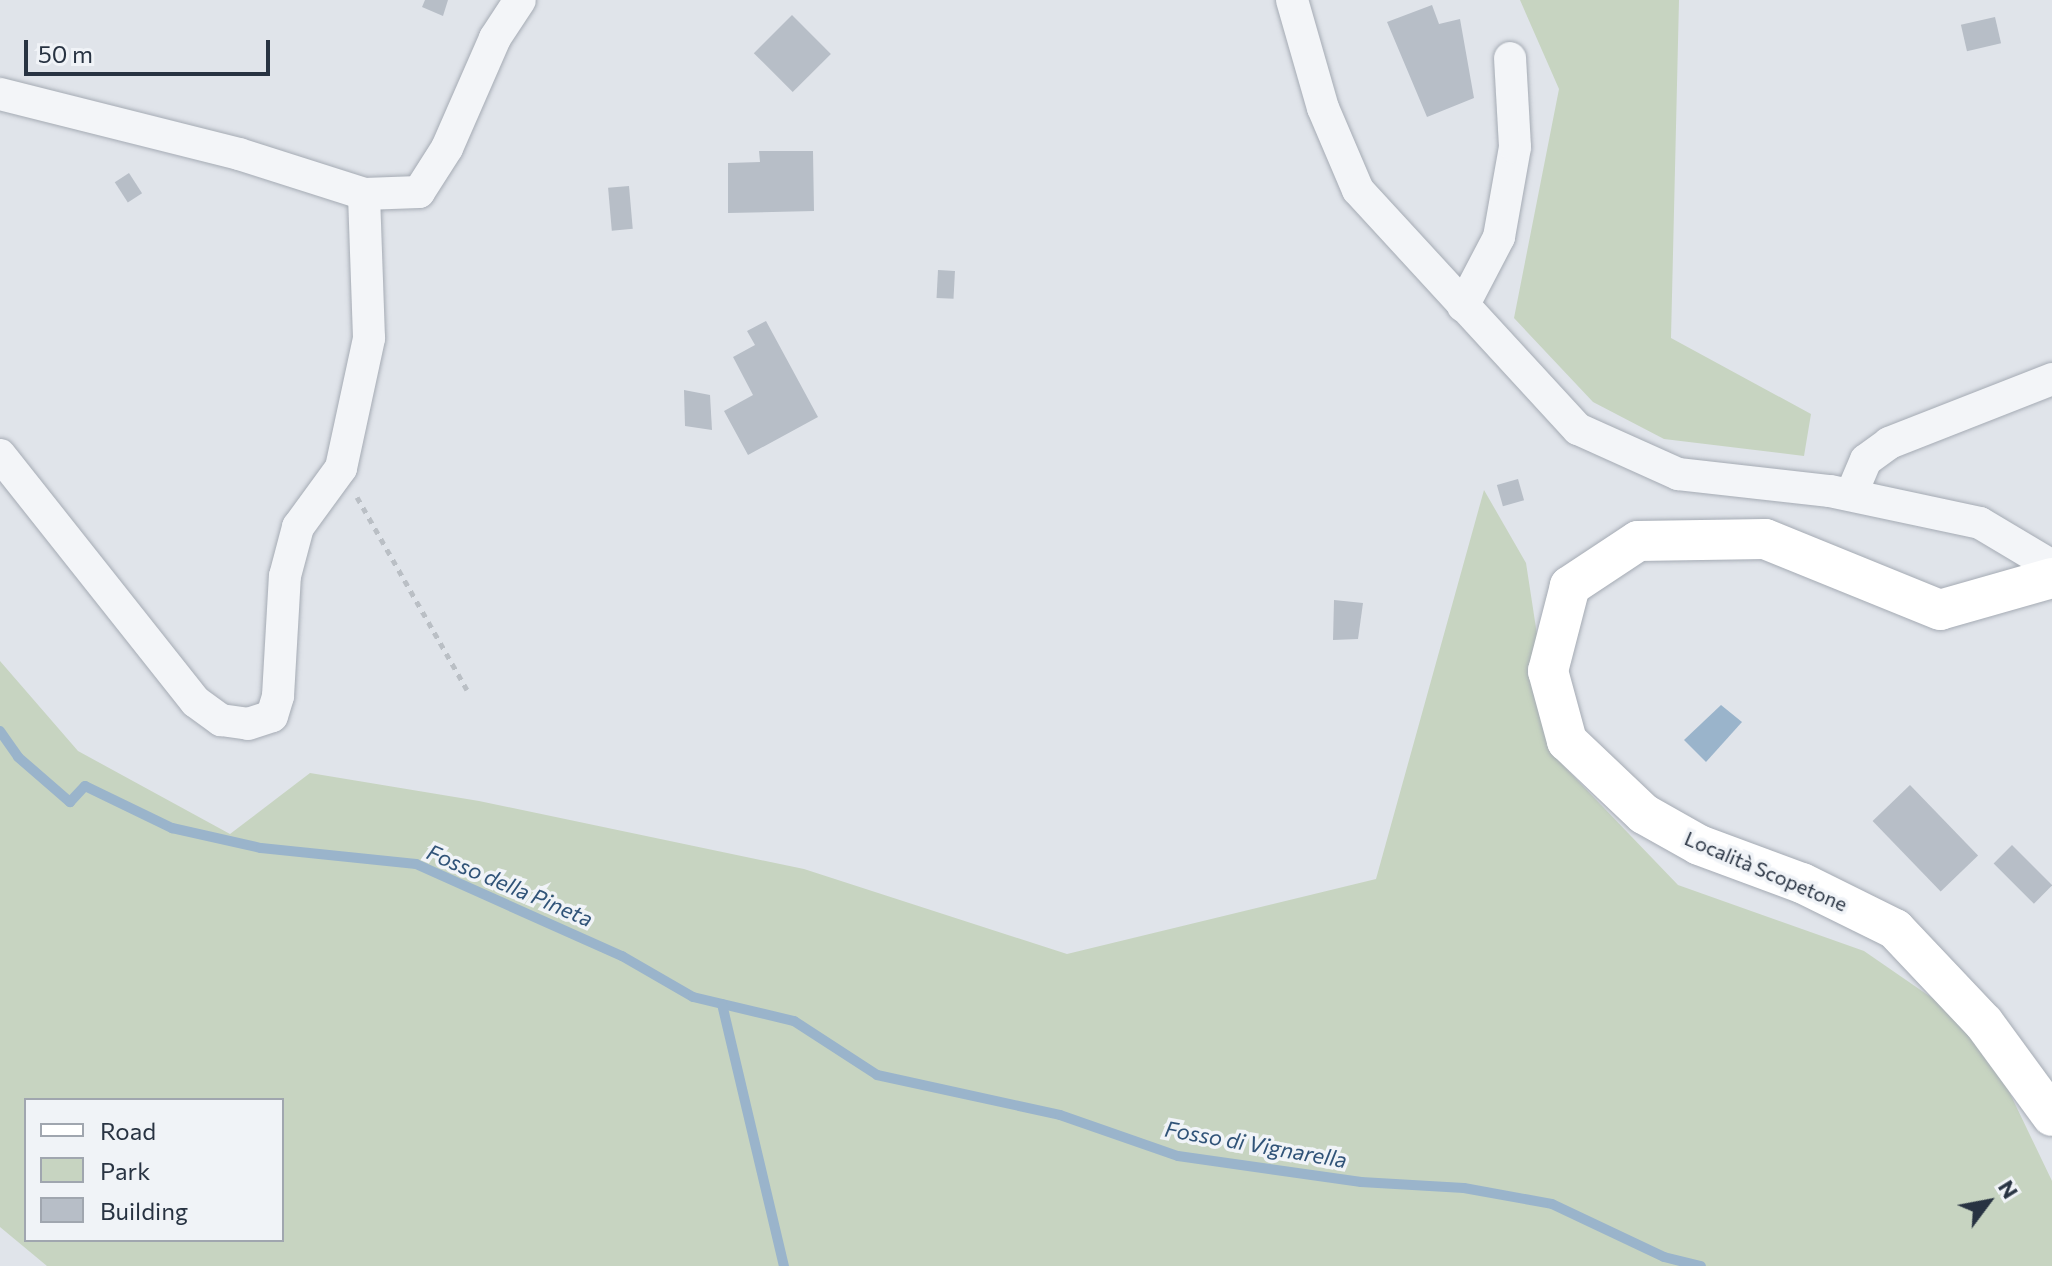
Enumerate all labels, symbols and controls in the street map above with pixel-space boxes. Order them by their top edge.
scale bar [28,24,274,74]
text: 50 m [38,39,93,68]
street label: Località Scopetone [1681,826,1851,916]
water label: Fosso della Pineta [423,838,597,932]
legend [24,1098,284,1242]
water label: Fosso di Vignarella [1163,1115,1349,1173]
text: Road [100,1116,156,1145]
text: Park [100,1156,150,1185]
north arrow [1948,1162,2028,1242]
text: N [1993,1175,2025,1203]
text: Building [100,1196,188,1225]

